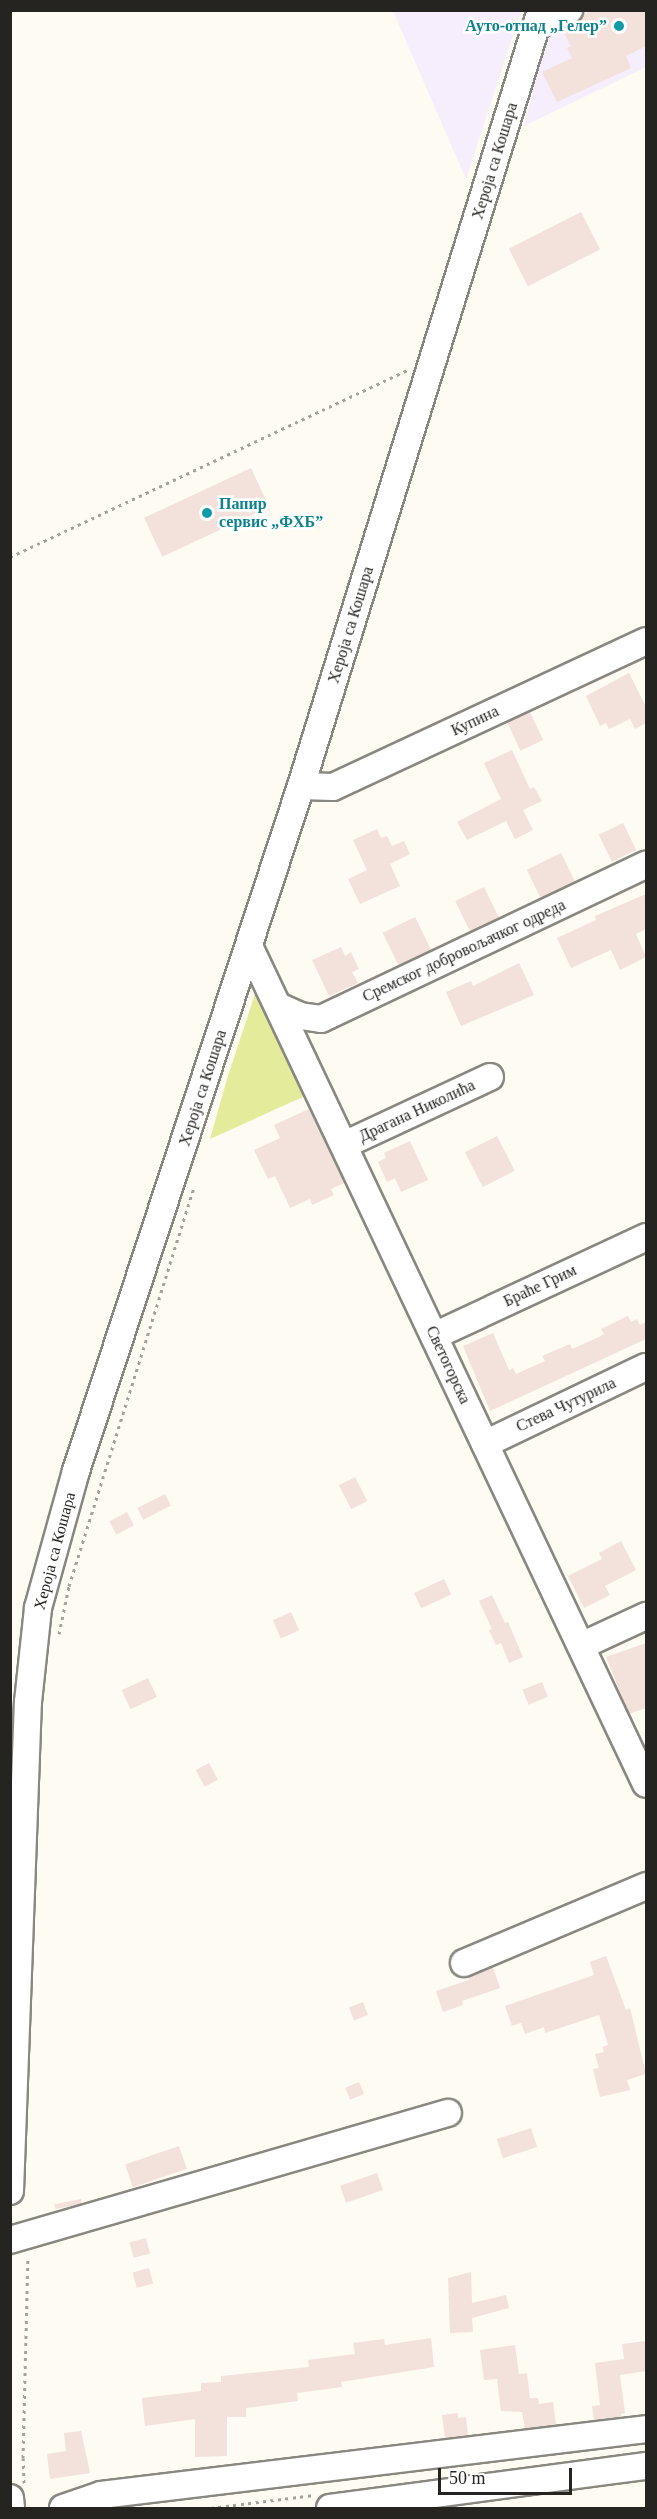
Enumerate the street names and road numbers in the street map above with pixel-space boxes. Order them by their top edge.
street label: Хероја са Кошара [468,100,522,222]
street label: Хероја са Кошара [324,564,378,686]
street label: Купина [448,702,502,740]
street label: Сремског добровољачког одреда [359,895,569,1007]
street label: Хероја са Кошара [175,1027,231,1149]
street label: Драгана Николића [356,1076,478,1146]
street label: Браће Грим [500,1261,580,1311]
street label: Светогорска [422,1323,474,1407]
street label: Стева Чутурила [513,1374,619,1436]
street label: Хероја са Кошара [30,1490,80,1612]

